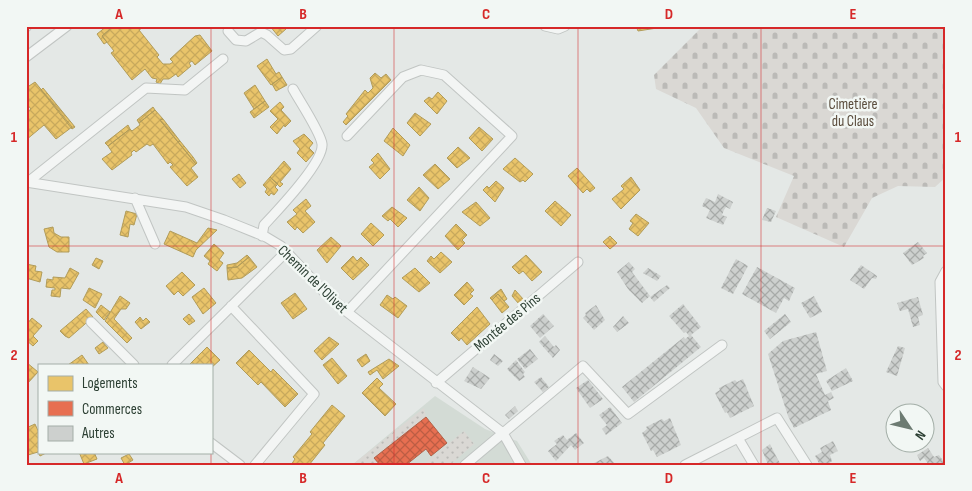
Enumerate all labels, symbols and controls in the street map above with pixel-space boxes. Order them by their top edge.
text: A [114,5,123,24]
text: B [299,5,307,24]
text: C [482,5,490,24]
text: D [665,5,673,24]
text: E [850,5,857,24]
park label: Cimetière du Claus [828,95,878,131]
text: 1 [11,128,18,147]
text: 1 [955,128,962,147]
street label: Chemin de l'Olivet [274,241,352,318]
street label: Montée des Pins [470,289,545,356]
text: 2 [10,346,18,365]
text: 2 [954,346,962,365]
legend [38,364,212,454]
text: Logements [82,374,138,393]
text: Commerces [82,400,142,419]
north arrow [884,404,934,454]
text: Autres [81,424,115,443]
text: N [911,427,929,443]
text: A [114,469,123,488]
text: B [299,469,307,488]
text: C [482,469,490,488]
text: D [665,469,673,488]
text: E [850,469,857,488]

